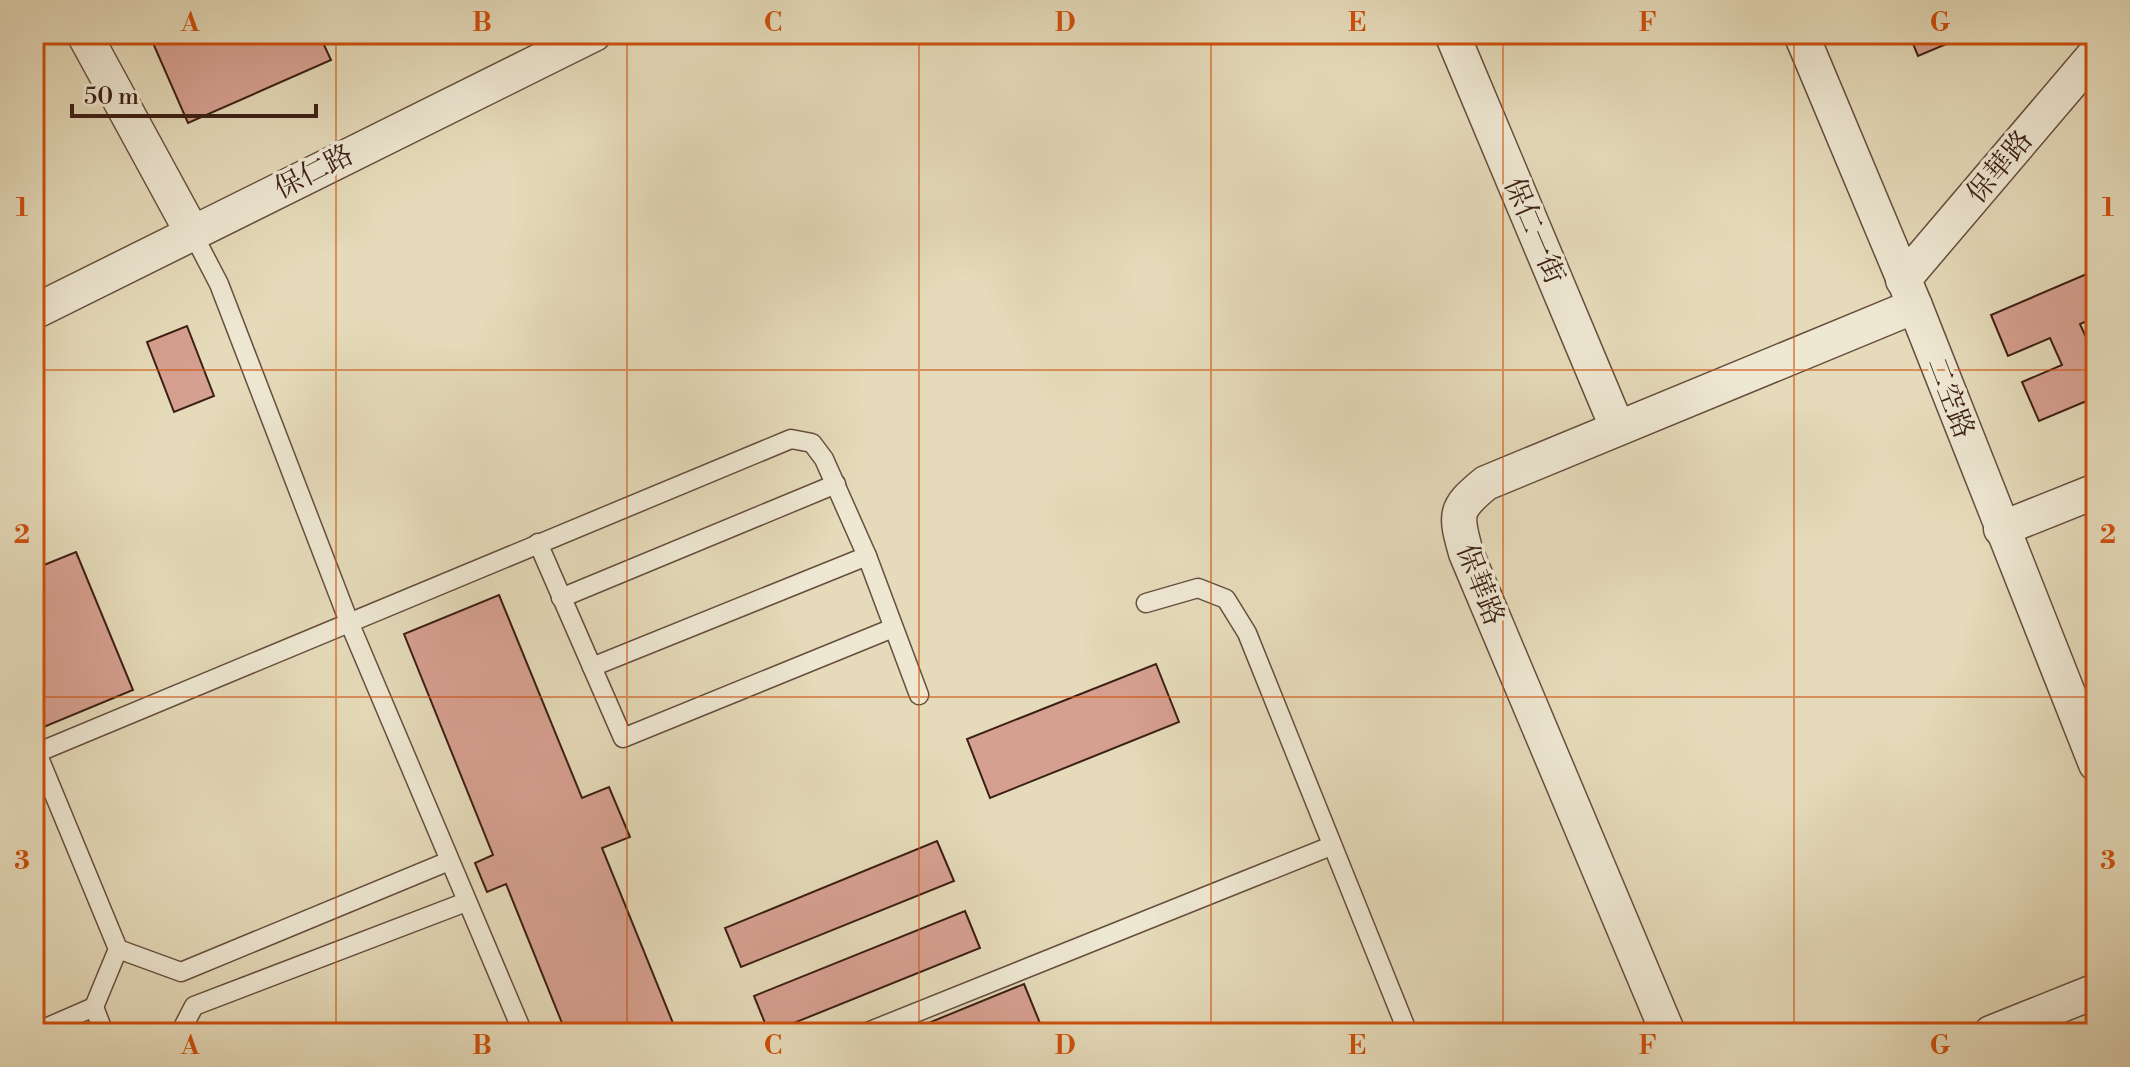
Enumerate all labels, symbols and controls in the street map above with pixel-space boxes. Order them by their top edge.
text: A [180,7,200,39]
text: B [472,7,492,39]
text: C [764,7,782,39]
text: D [1055,7,1075,39]
text: E [1348,7,1366,39]
text: F [1639,7,1657,39]
text: G [1930,7,1951,39]
scale bar [72,68,316,118]
text: 50 m [84,82,139,112]
street label: 保華路 [1960,124,2040,210]
street label: 保仁路 [269,137,359,207]
street label: 保仁一街 [1496,173,1572,289]
text: 1 [16,192,29,224]
text: 1 [2102,192,2115,224]
street label: 二空路 [1919,353,1981,443]
text: 2 [14,519,30,551]
text: 2 [2100,519,2116,551]
street label: 保華路 [1449,540,1511,630]
text: 3 [14,845,30,877]
text: 3 [2100,845,2116,877]
text: A [180,1030,200,1062]
text: B [472,1030,492,1062]
text: C [764,1030,782,1062]
text: D [1055,1030,1075,1062]
text: E [1348,1030,1366,1062]
text: F [1639,1030,1657,1062]
text: G [1930,1030,1951,1062]

